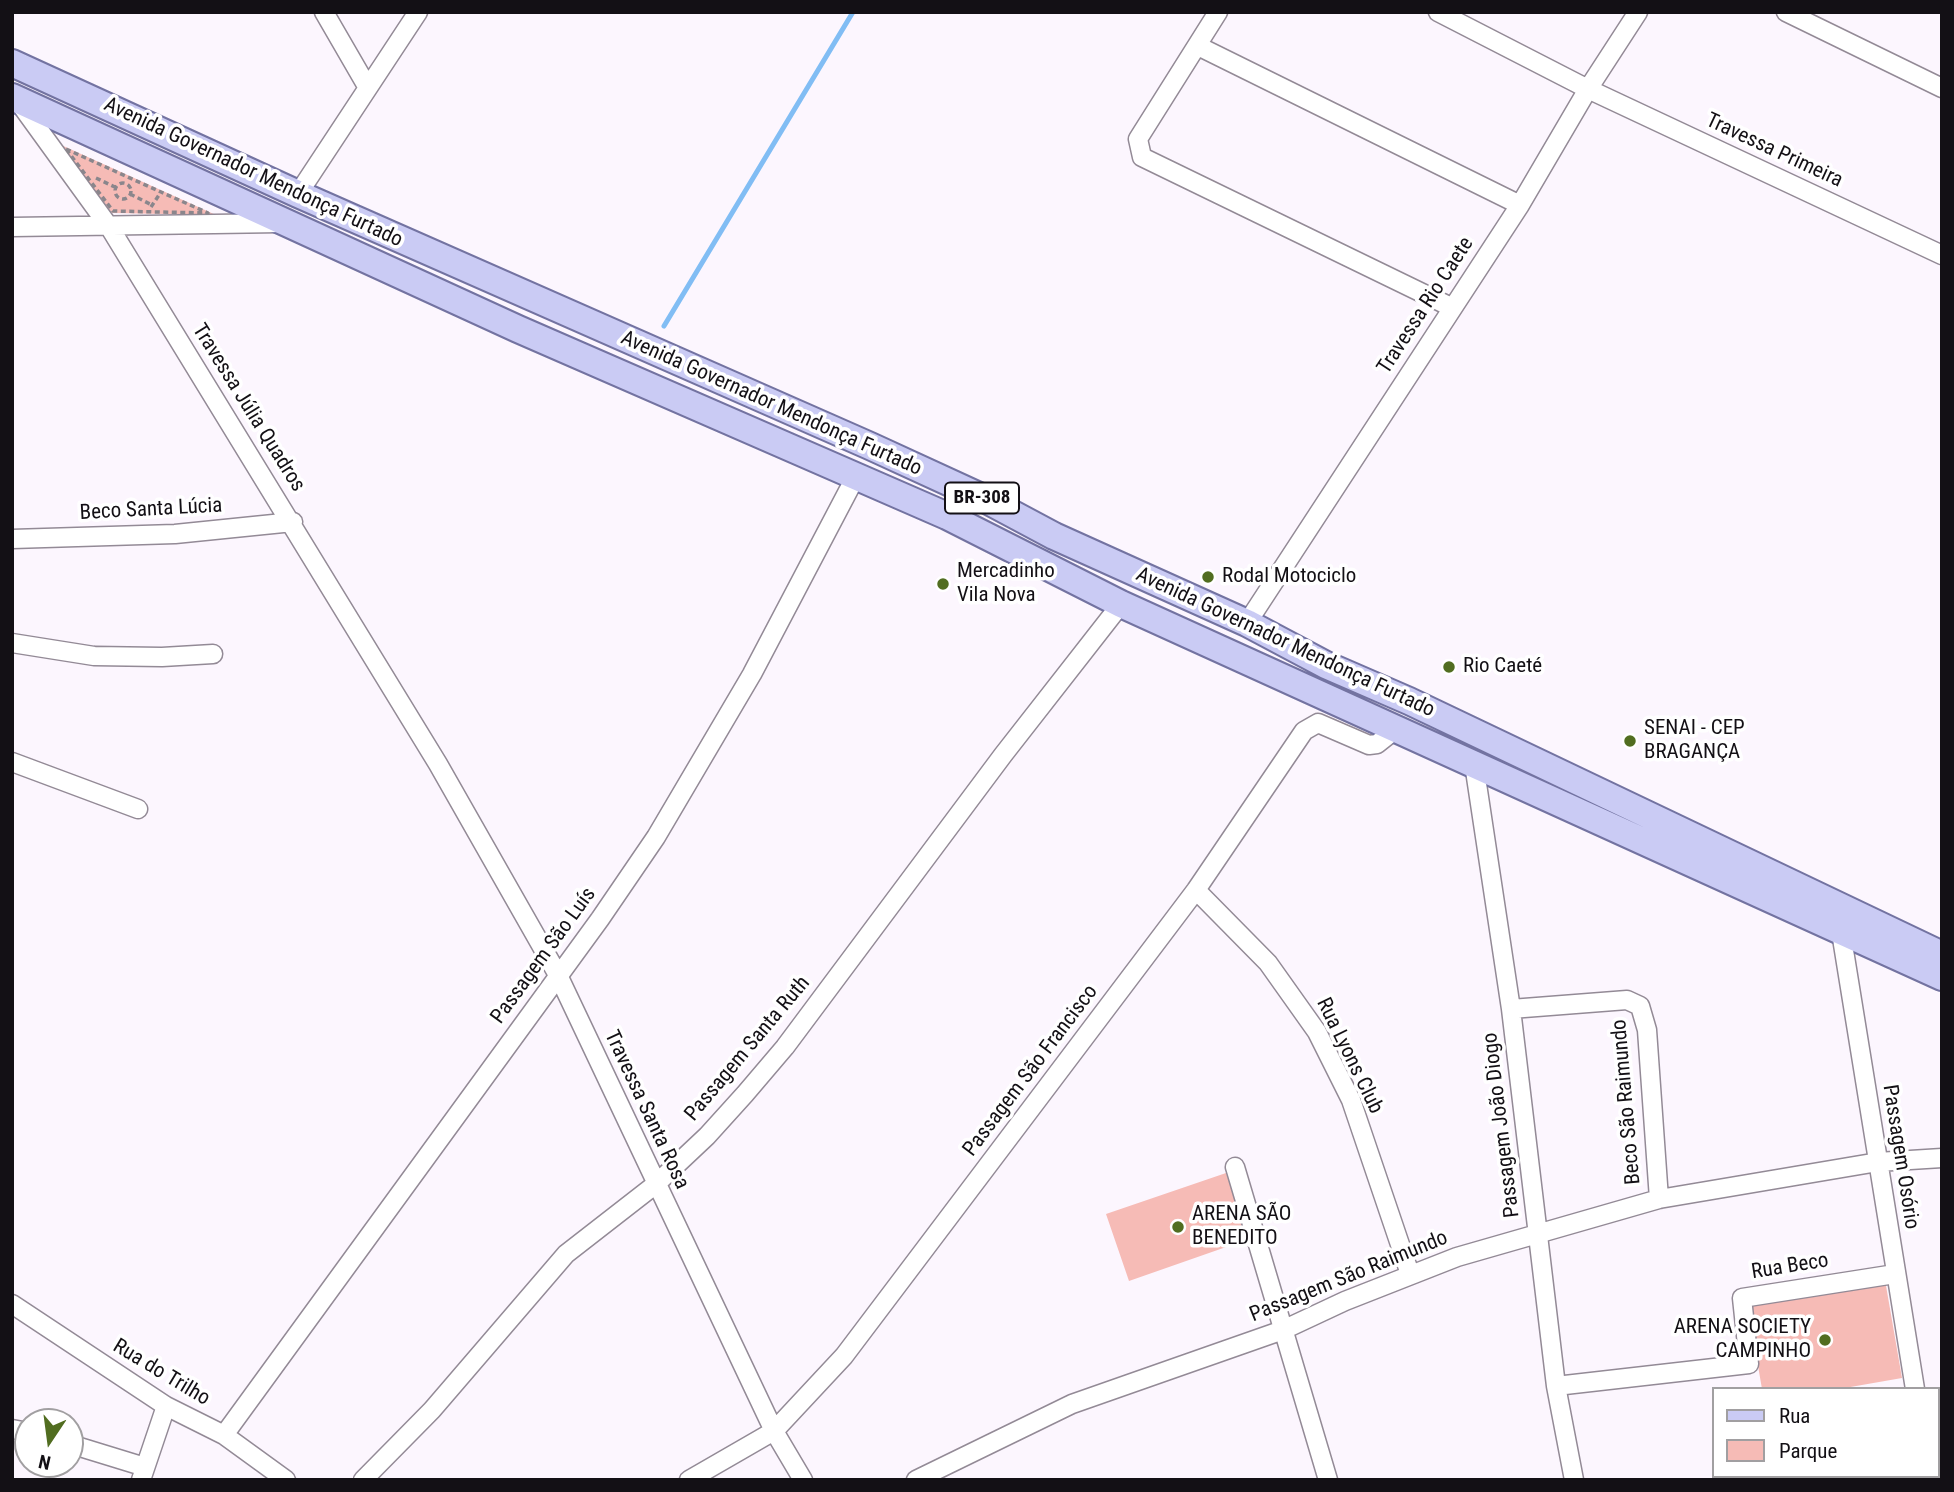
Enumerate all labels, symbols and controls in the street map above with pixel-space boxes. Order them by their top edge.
street label: Avenida Governador Mendonça Furtado [100,93,406,253]
street label: Travessa Primeira [1702,108,1846,194]
street label: Travessa Rio Caete [1372,233,1480,379]
street label: Travessa Júlia Quadros [186,319,310,497]
street label: Avenida Governador Mendonça Furtado [617,326,925,482]
road number: BR-308 [945,482,1019,513]
street label: Beco Santa Lúcia [79,494,223,526]
place label: Mercadinho Vila Nova [957,559,1055,609]
street label: Avenida Governador Mendonça Furtado [1132,563,1438,723]
place label: Rodal Motociclo [1222,564,1356,590]
marker: Rodal Motociclo [1200,569,1216,585]
marker: Mercadinho Vila Nova [935,576,951,592]
place label: Rio Caeté [1463,654,1542,680]
marker: Rio Caeté [1441,659,1457,675]
place label: SENAI - CEP BRAGANÇA [1644,716,1745,766]
marker: SENAI - CEP BRAGANÇA [1622,733,1638,749]
street label: Passagem São Luís [486,883,602,1029]
street label: Passagem Santa Ruth [680,971,816,1127]
street label: Passagem São Francisco [958,980,1104,1162]
street label: Rua Lyons Club [1310,994,1388,1118]
street label: Beco São Raimundo [1607,1018,1647,1186]
street label: Travessa Santa Rosa [598,1027,694,1193]
street label: Passagem João Diogo [1478,1031,1526,1219]
street label: Passagem Osório [1876,1083,1924,1231]
place label: ARENA SÃO BENEDITO [1192,1202,1291,1252]
marker: ARENA SÃO BENEDITO [1170,1219,1186,1235]
street label: Passagem São Raimundo [1246,1226,1452,1328]
street label: Rua Beco [1750,1248,1830,1286]
place label: ARENA SOCIETY CAMPINHO [1674,1315,1811,1365]
marker: ARENA SOCIETY CAMPINHO [1817,1332,1833,1348]
street label: Rua do Trilho [108,1334,214,1412]
legend [1713,1387,1940,1478]
text: Rua [1779,1404,1810,1428]
north arrow [14,1408,84,1478]
text: Parque [1779,1439,1837,1463]
text: N [36,1449,53,1475]

